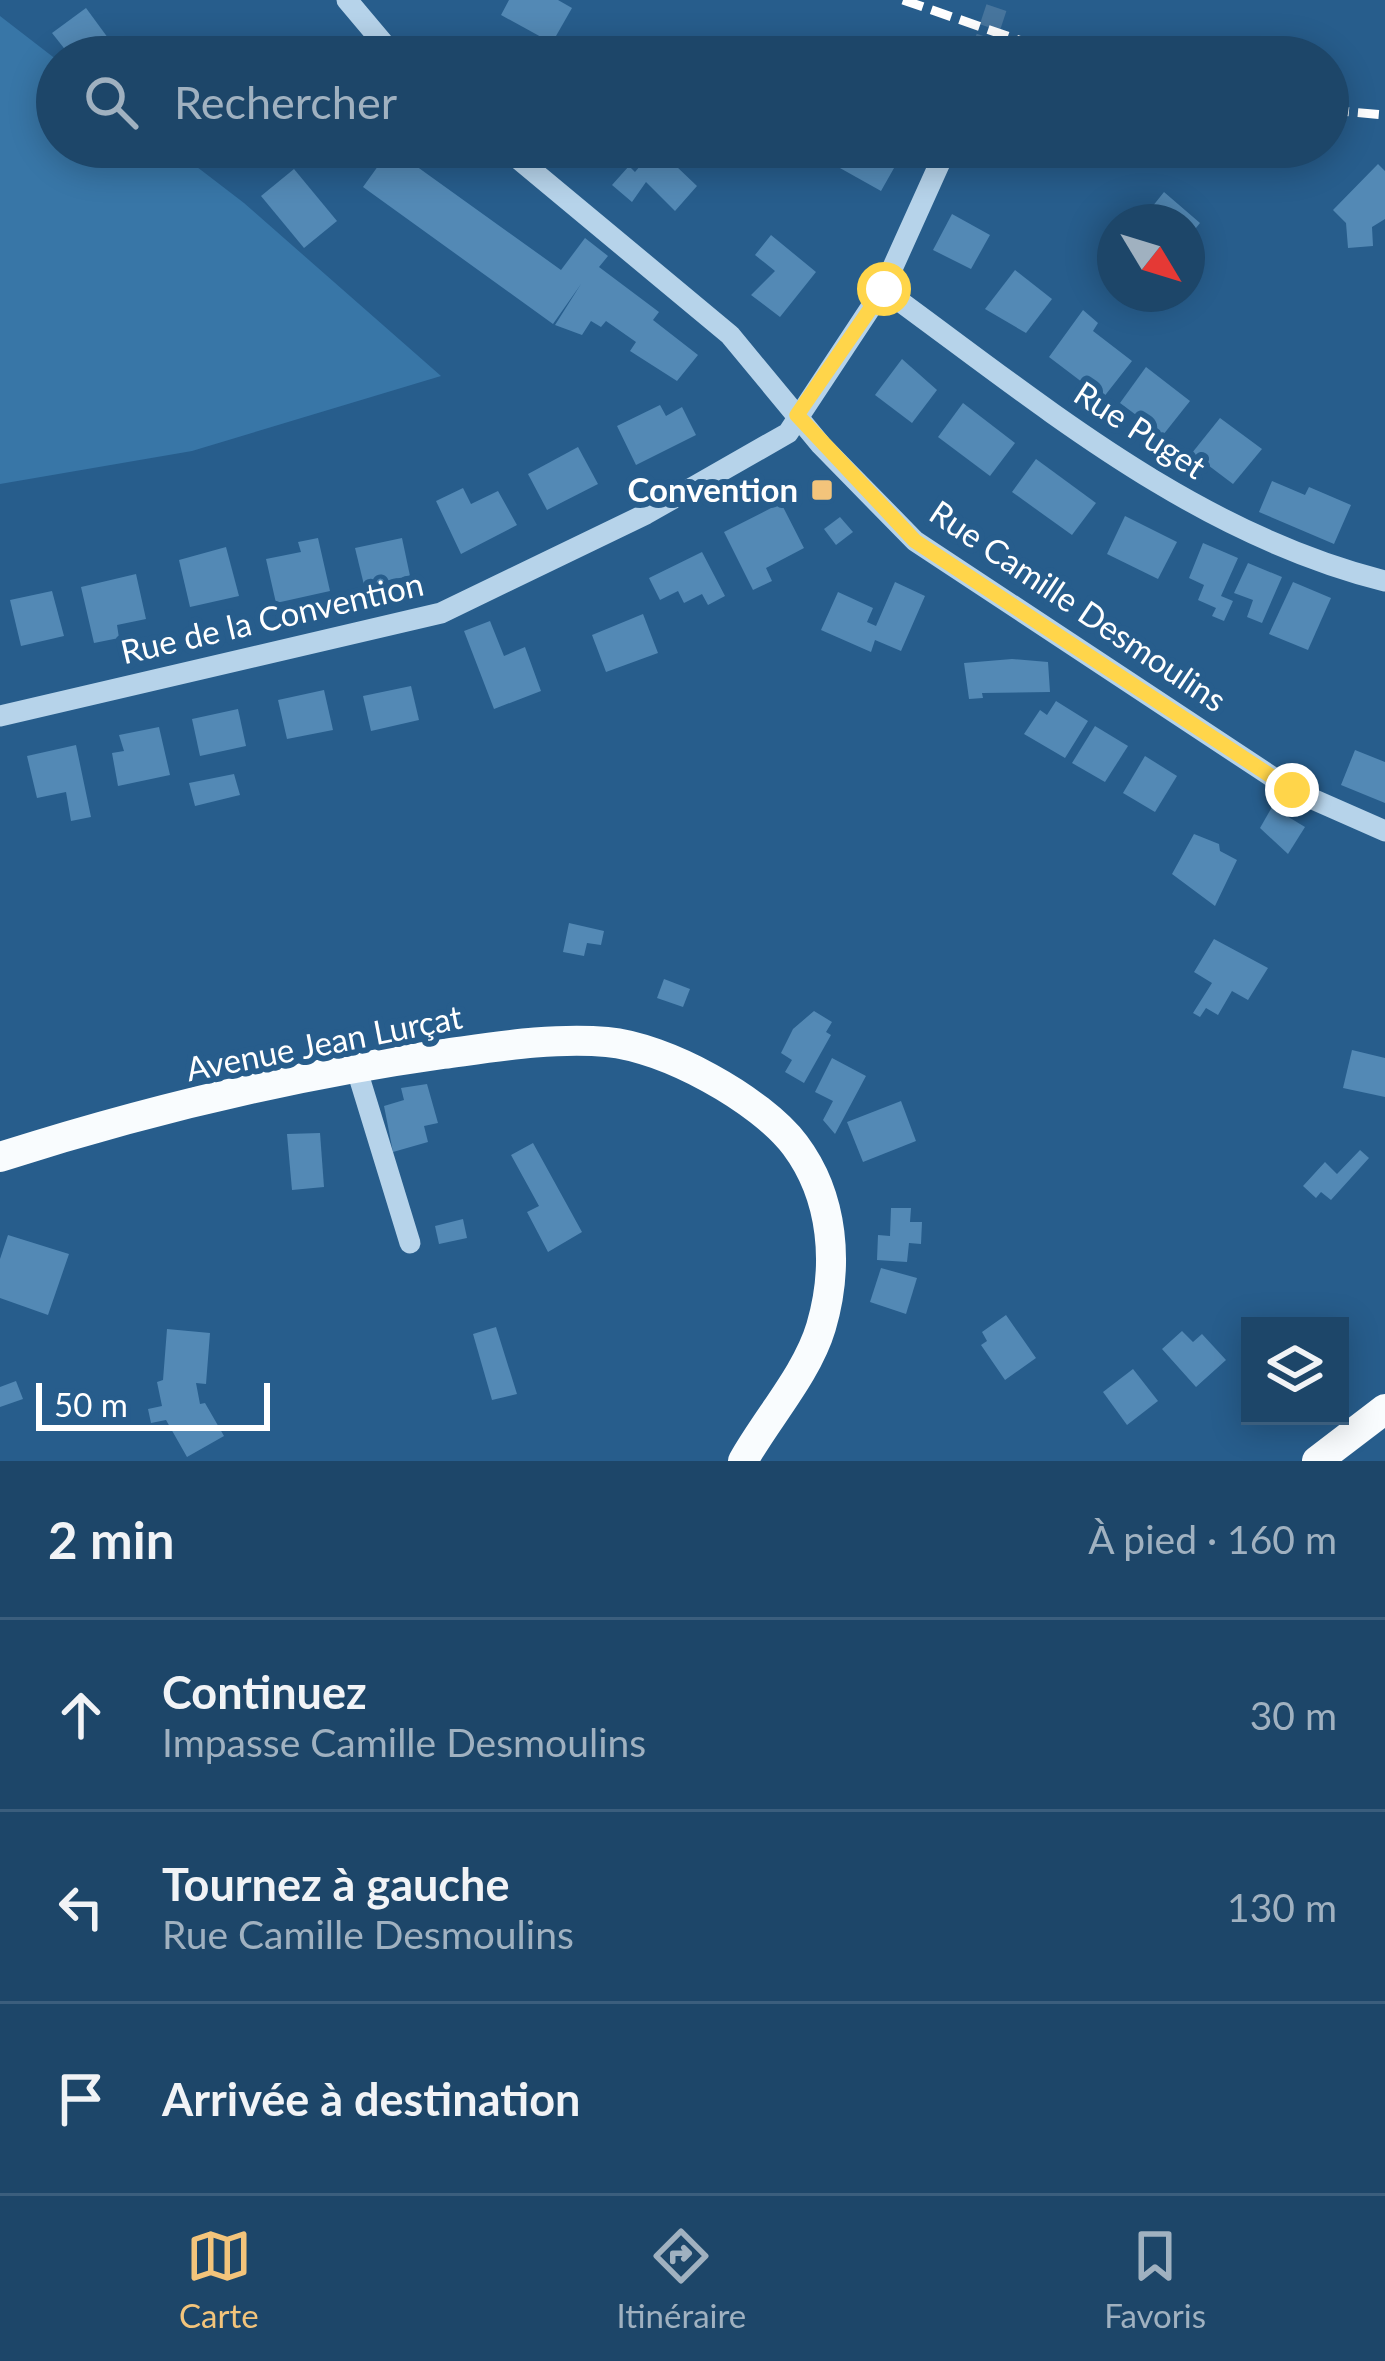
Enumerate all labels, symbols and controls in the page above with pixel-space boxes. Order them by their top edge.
search box [36,36,1349,168]
icon: search [78,69,144,135]
text: Rechercher [174,75,397,129]
north arrow [1097,204,1205,312]
route start [857,262,911,316]
street label: Rue Puget [1067,372,1214,486]
place label: Convention [628,469,798,509]
marker: Convention [809,477,835,503]
street label: Rue Camille Desmoulins [923,491,1234,719]
street label: Rue de la Convention [117,563,427,671]
route end [1265,763,1319,817]
street label: Avenue Jean Lurçat [182,996,465,1088]
map controls [1241,1317,1349,1425]
button: layers [1241,1317,1349,1425]
scale bar [36,1377,270,1430]
text: 50 m [54,1384,128,1424]
text: 2 min [48,1509,174,1570]
text: À pied · 160 m [1088,1516,1337,1562]
text: Continuez [162,1665,367,1719]
icon: ahead [48,1682,114,1748]
text: 30 m [1250,1692,1337,1738]
text: Impasse Camille Desmoulins [162,1719,646,1765]
text: Tournez à gauche [162,1857,509,1911]
icon: left [48,1874,114,1940]
text: 130 m [1227,1884,1337,1930]
text: Rue Camille Desmoulins [162,1911,574,1957]
icon: arrive [48,2066,114,2132]
text: Arrivée à destination [162,2072,580,2126]
tab: Carte [179,2223,259,2335]
tab: Itinéraire [617,2223,746,2335]
tab: Favoris [1104,2223,1206,2335]

